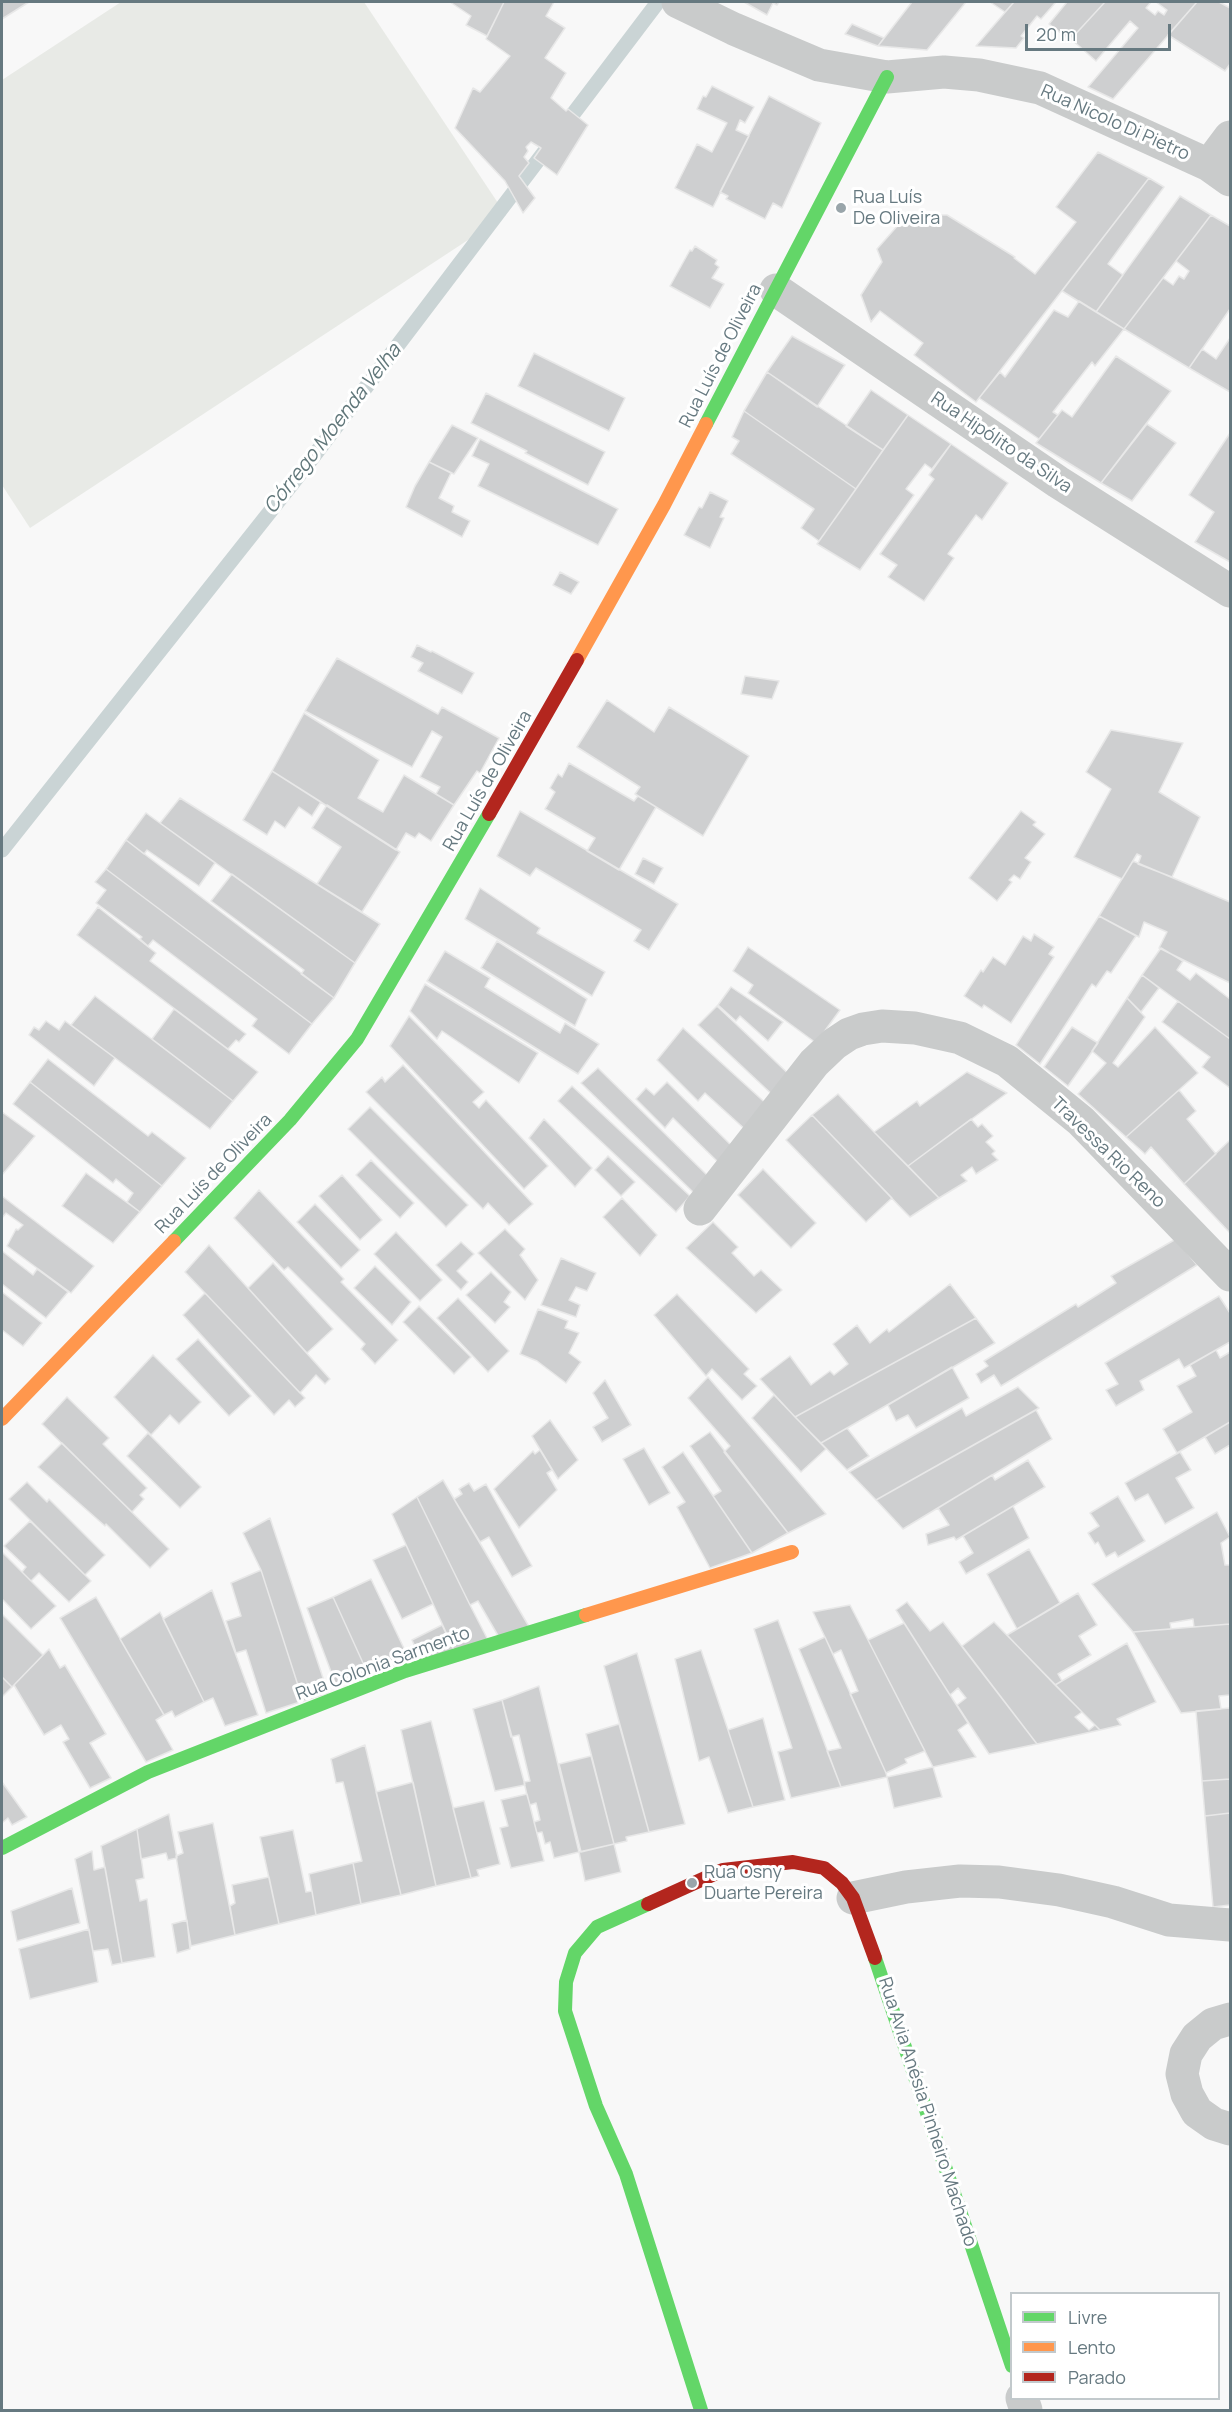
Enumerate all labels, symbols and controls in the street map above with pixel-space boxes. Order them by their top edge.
scale bar [1028,12,1174,50]
text: 20 m [1036,22,1076,46]
street label: Rua Nicolo Di Pietro [1037,80,1193,166]
place label: Rua Luís De Oliveira [853,187,940,230]
marker: Rua Luís De Oliveira [834,201,848,215]
street label: Rua Luís de Oliveira [675,280,767,432]
water label: Córrego Moenda Velha [259,339,407,519]
street label: Rua Hipólito da Silva [926,388,1076,498]
street label: Rua Luís de Oliveira [439,707,537,855]
street label: Travessa Rio Reno [1047,1093,1169,1213]
street label: Rua Luís de Oliveira [151,1109,277,1239]
street label: Rua Colonia Sarmento [293,1622,473,1706]
place label: Rua Osny Duarte Pereira [704,1862,823,1904]
marker: Rua Osny Duarte Pereira [685,1876,699,1890]
street label: Rua Avia Anésia Pinheiro Machado [873,1975,981,2249]
legend [1010,2292,1220,2400]
text: Livre [1068,2305,1107,2329]
text: Lento [1068,2335,1116,2359]
text: Parado [1068,2365,1126,2389]

